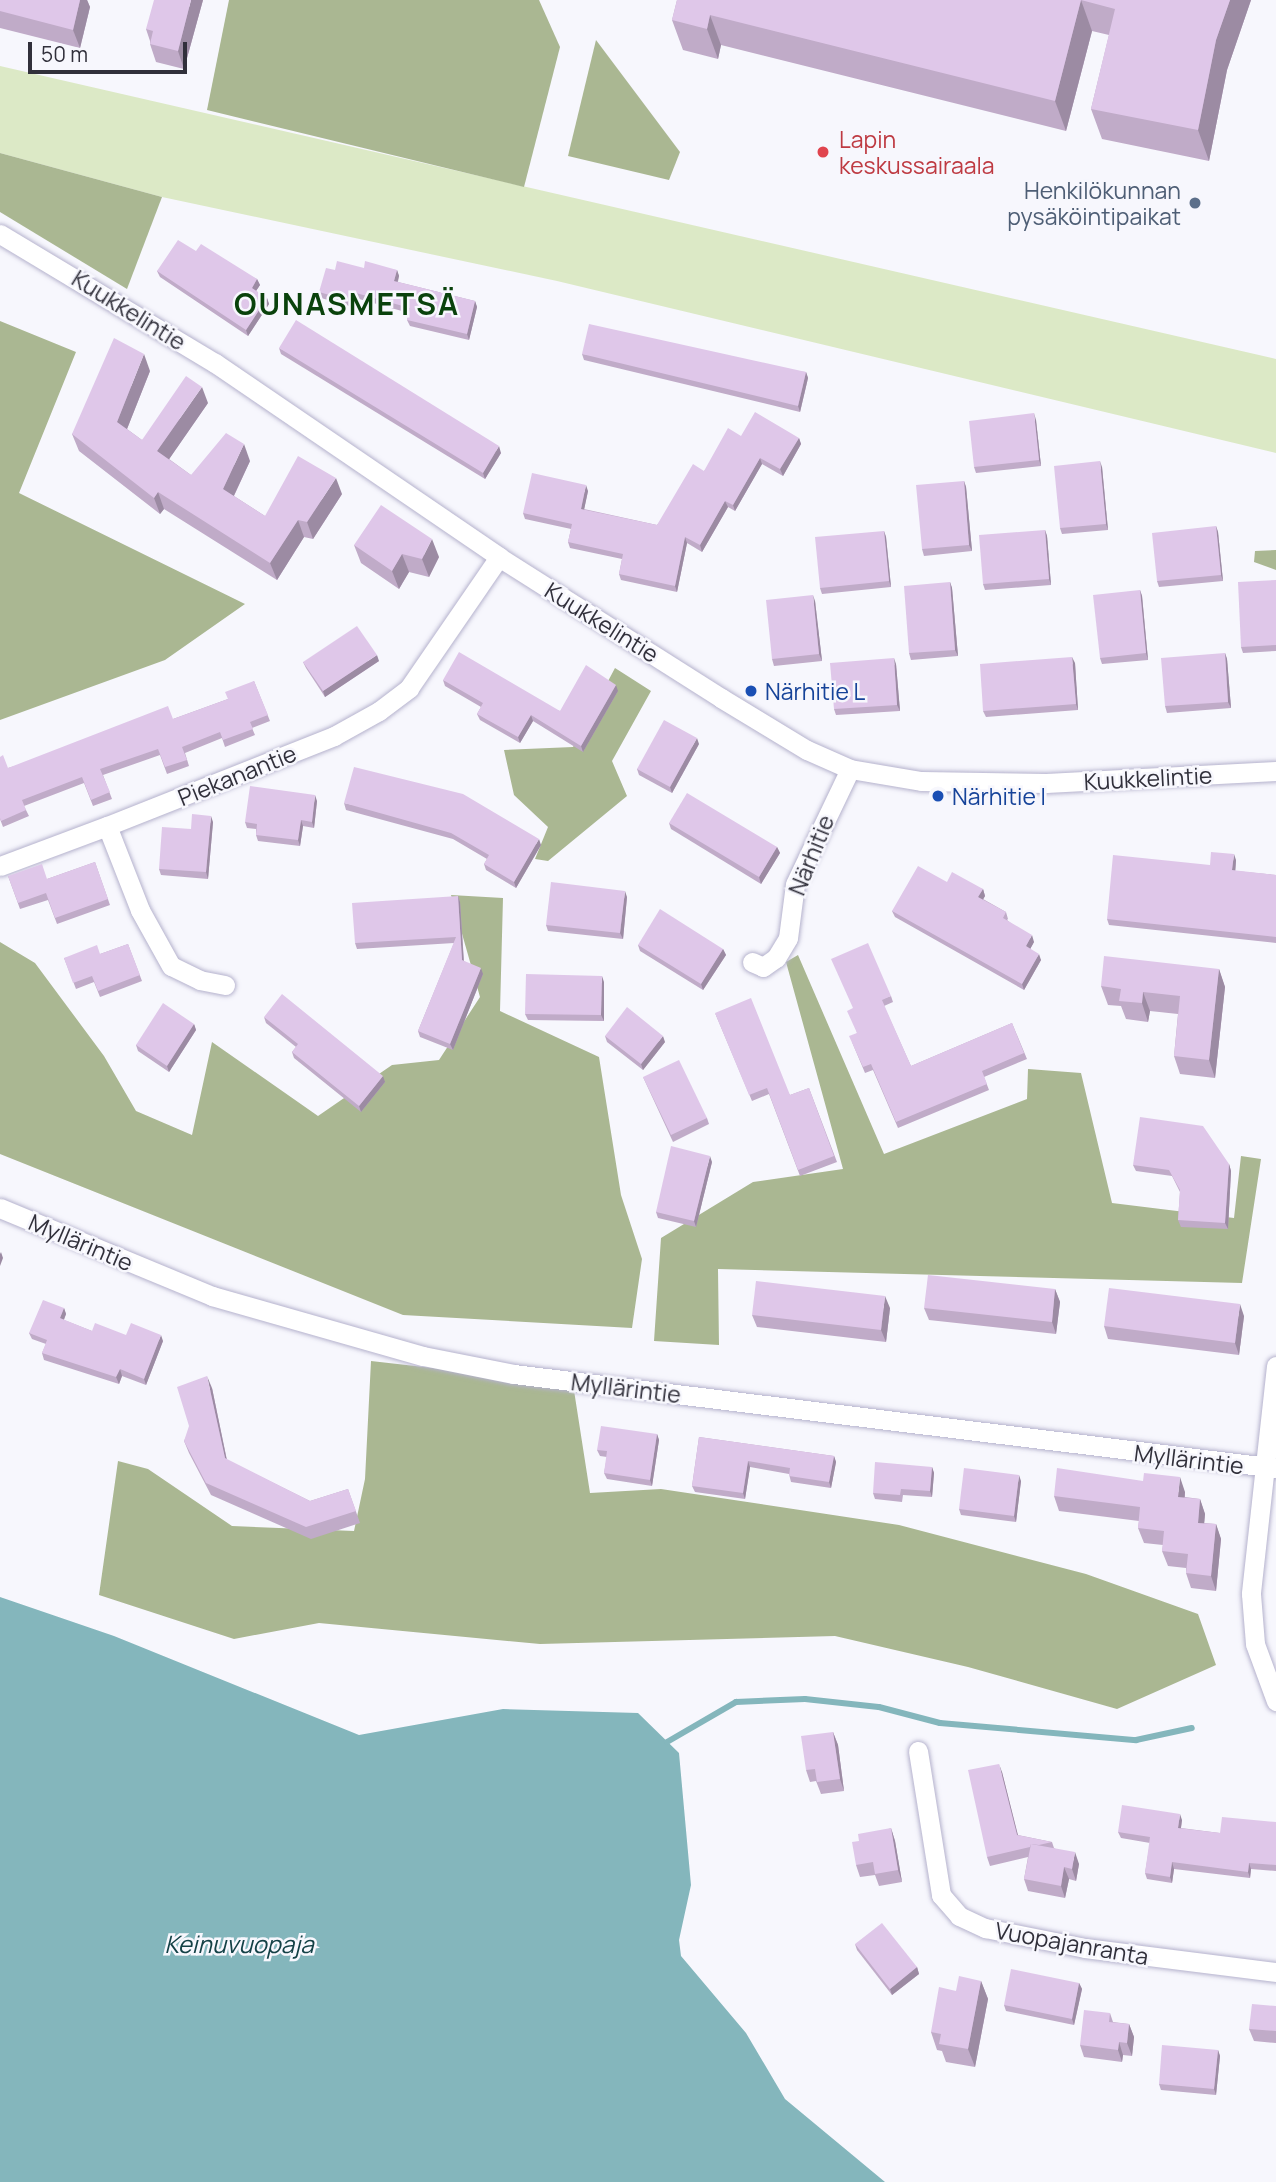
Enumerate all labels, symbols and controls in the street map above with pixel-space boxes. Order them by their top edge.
scale bar [32,28,191,72]
text: 50 m [41,40,88,68]
place label: Lapin keskussairaala [839,125,995,179]
marker: Lapin keskussairaala [813,142,833,162]
place label: Henkilökunnan pysäköintipaikat [1007,176,1181,230]
marker: Henkilökunnan pysäköintipaikat [1187,195,1203,211]
street label: Kuukkelintie [67,264,191,356]
district label: OUNASMETSÄ [235,286,459,322]
street label: Kuukkelintie [540,576,664,668]
place label: Närhitie L [765,677,865,705]
marker: Närhitie L [743,683,759,699]
street label: Piekanantie [174,739,300,811]
street label: Kuukkelintie [1083,761,1213,795]
place label: Närhitie I [952,782,1046,810]
marker: Närhitie I [930,788,946,804]
street label: Närhitie [782,811,840,899]
street label: Myllärintie [25,1208,137,1276]
street label: Myllärintie [570,1368,682,1408]
street label: Myllärintie [1133,1439,1245,1479]
street label: Vuopajanranta [993,1916,1151,1970]
water label: Keinuvuopaja [165,1930,313,1958]

